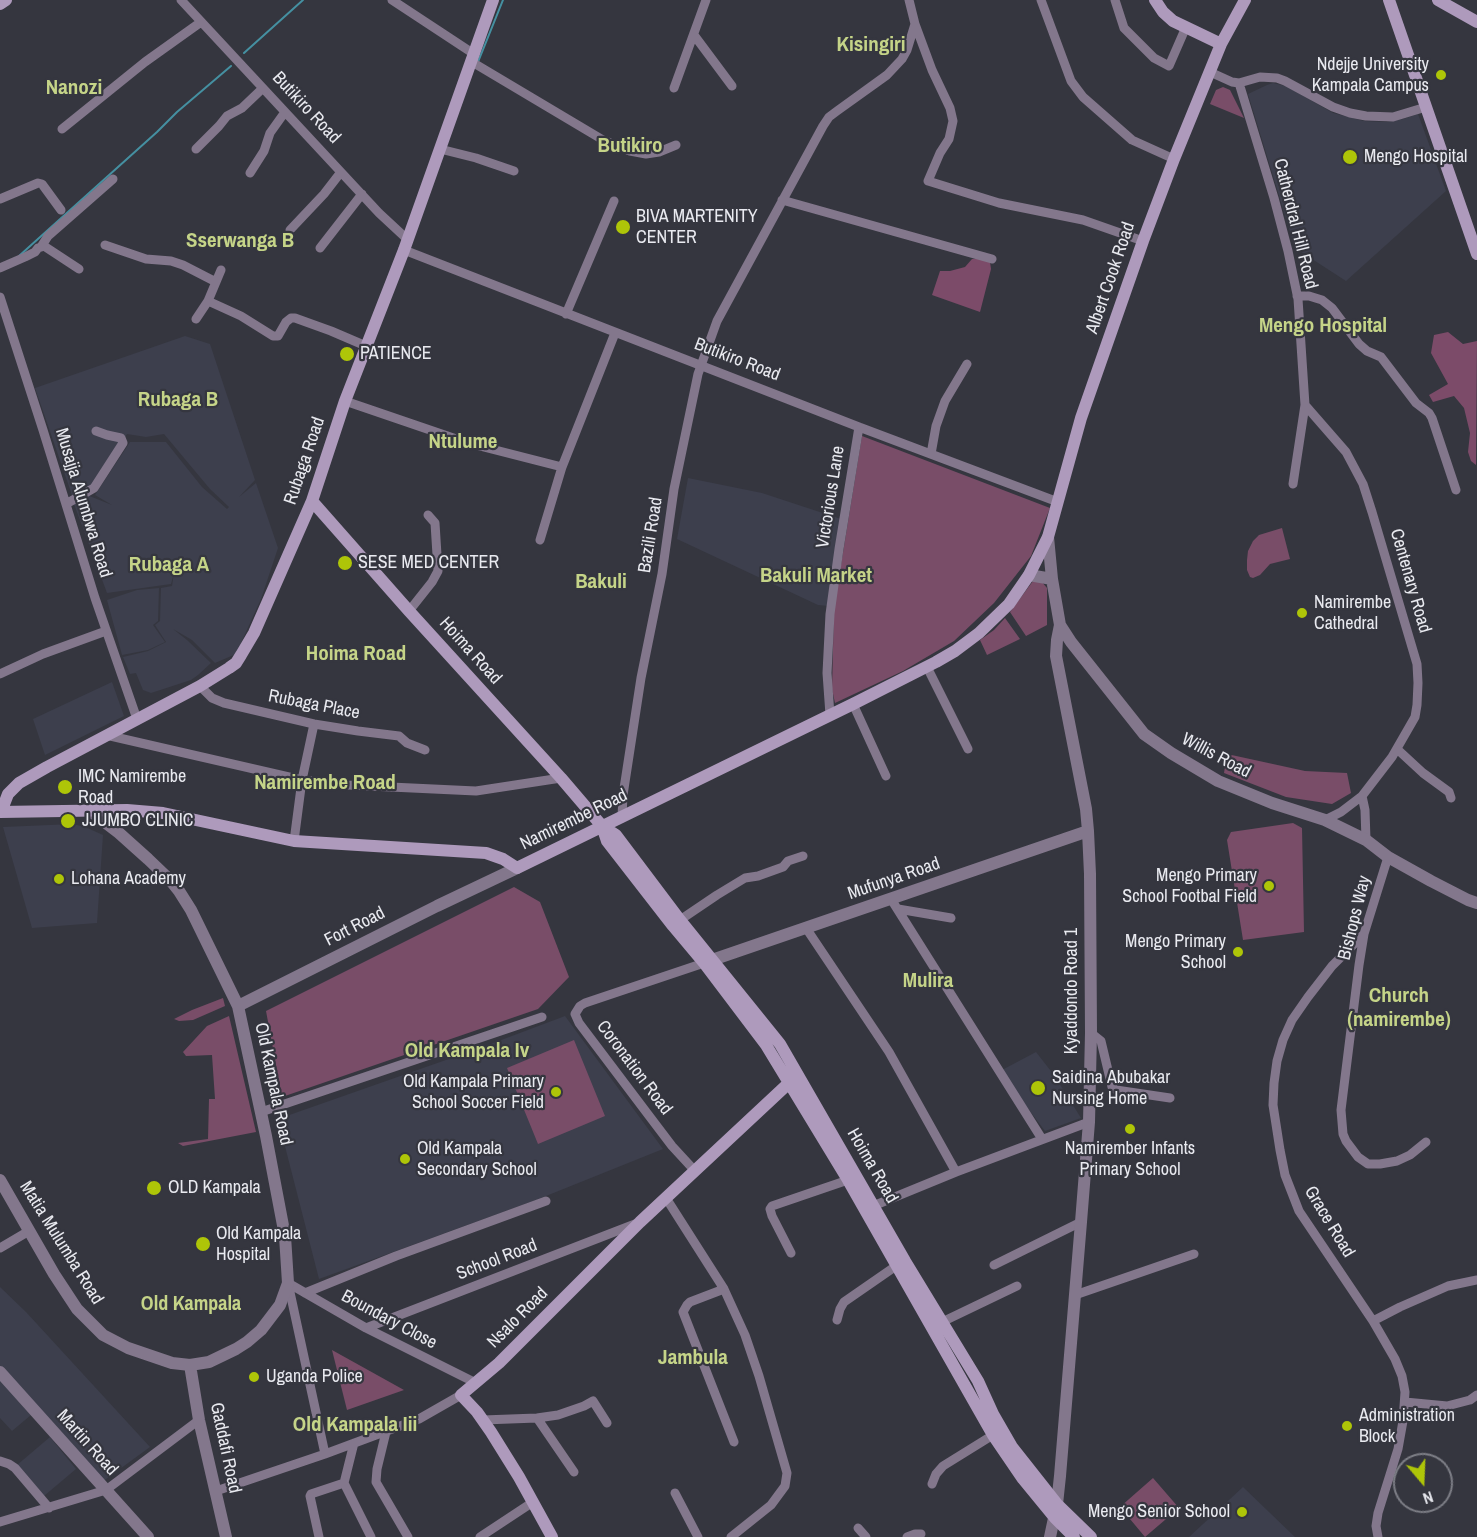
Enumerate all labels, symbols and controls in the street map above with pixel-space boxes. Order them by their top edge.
district label: Kisingiri [837,32,905,58]
place label: Ndejje University Kampala Campus [1312,54,1429,97]
street label: Butikiro Road [267,68,345,148]
marker: Ndejje University Kampala Campus [1434,68,1448,82]
district label: Nanozi [46,75,102,101]
district label: Butikiro [597,133,663,159]
place label: Mengo Hospital [1364,146,1467,168]
marker: Mengo Hospital [1341,148,1359,166]
street label: Catherdral Hill Road [1268,157,1322,291]
place label: BIVA MARTENITY CENTER [636,206,758,248]
marker: BIVA MARTENITY CENTER [614,218,632,236]
street label: Albert Cook Road [1082,219,1140,337]
district label: Sserwanga B [186,228,294,254]
district label: Mengo Hospital [1259,313,1387,339]
street label: Butikiro Road [691,334,783,386]
place label: PATIENCE [360,343,432,365]
marker: PATIENCE [338,345,356,363]
district label: Rubaga B [138,387,218,413]
street label: Rubaga Road [280,414,330,508]
street label: Musajja Alumbwa Road [50,426,116,580]
district label: Ntulume [429,429,497,455]
street label: Victorious Lane [812,444,850,550]
street label: Bazili Road [634,496,668,574]
street label: Centenary Road [1385,526,1435,636]
district label: Rubaga A [129,552,209,578]
place label: SESE MED CENTER [358,552,499,574]
marker: SESE MED CENTER [336,554,354,572]
district label: Bakuli Market [760,563,872,589]
district label: Bakuli [575,569,627,595]
place label: Namirembe Cathedral [1314,592,1391,634]
marker: Namirembe Cathedral [1295,606,1309,620]
street label: Hoima Road [434,613,506,689]
district label: Hoima Road [306,641,406,667]
street label: Rubaga Place [266,686,362,724]
street label: Willis Road [1178,729,1254,783]
place label: IMC Namirembe Road [78,766,186,808]
district label: Namirembe Road [254,770,396,796]
marker: IMC Namirembe Road [56,778,74,796]
street label: Namirembe Road [517,785,631,855]
place label: JJUMBO CLINIC [82,810,194,832]
marker: JJUMBO CLINIC [59,812,77,830]
street label: Mufunya Road [845,853,943,905]
place label: Mengo Primary School Footbal Field [1122,865,1257,908]
place label: Lohana Academy [71,868,186,890]
marker: Lohana Academy [52,872,66,886]
street label: Bishops Way [1334,873,1376,963]
marker: Mengo Primary School Footbal Field [1262,879,1276,893]
street label: Fort Road [321,903,389,951]
street label: Kyaddondo Road 1 [1061,928,1083,1054]
place label: Mengo Primary School [1125,931,1226,974]
marker: Mengo Primary School [1231,945,1245,959]
district label: Mulira [903,968,953,994]
district label: Church (namirembe) [1347,983,1451,1033]
street label: Coronation Road [592,1017,676,1119]
street label: Old Kampala Road [249,1021,297,1147]
district label: Old Kampala Iv [405,1038,529,1064]
place label: Saidina Abubakar Nursing Home [1052,1067,1170,1110]
place label: Old Kampala Primary School Soccer Field [403,1071,544,1114]
marker: Saidina Abubakar Nursing Home [1029,1079,1047,1097]
marker: Old Kampala Primary School Soccer Field [549,1085,563,1099]
marker: Namirember Infants Primary School [1123,1122,1137,1136]
street label: Hoima Road [842,1125,902,1207]
place label: Old Kampala Secondary School [417,1138,537,1180]
place label: Namirember Infants Primary School [1065,1138,1195,1180]
marker: Old Kampala Secondary School [398,1152,412,1166]
street label: Matia Mulumba Road [14,1177,108,1309]
place label: OLD Kampala [168,1177,261,1199]
marker: OLD Kampala [145,1179,163,1197]
street label: Grace Road [1299,1182,1359,1262]
place label: Old Kampala Hospital [216,1223,301,1266]
marker: Old Kampala Hospital [194,1235,212,1253]
street label: School Road [454,1235,540,1285]
street label: Nsalo Road [483,1283,553,1353]
street label: Boundary Close [338,1286,440,1354]
district label: Old Kampala [141,1293,241,1317]
district label: Jambula [658,1345,728,1371]
place label: Uganda Police [266,1366,363,1388]
marker: Uganda Police [247,1370,261,1384]
street label: Gaddafi Road [205,1401,245,1495]
place label: Administration Block [1359,1405,1455,1448]
street label: Martin Road [52,1406,122,1480]
district label: Old Kampala Iii [293,1412,417,1438]
marker: Administration Block [1340,1419,1354,1433]
north arrow [1393,1453,1453,1513]
text: N [1420,1486,1436,1510]
place label: Mengo Senior School [1088,1501,1230,1523]
marker: Mengo Senior School [1235,1505,1249,1519]

